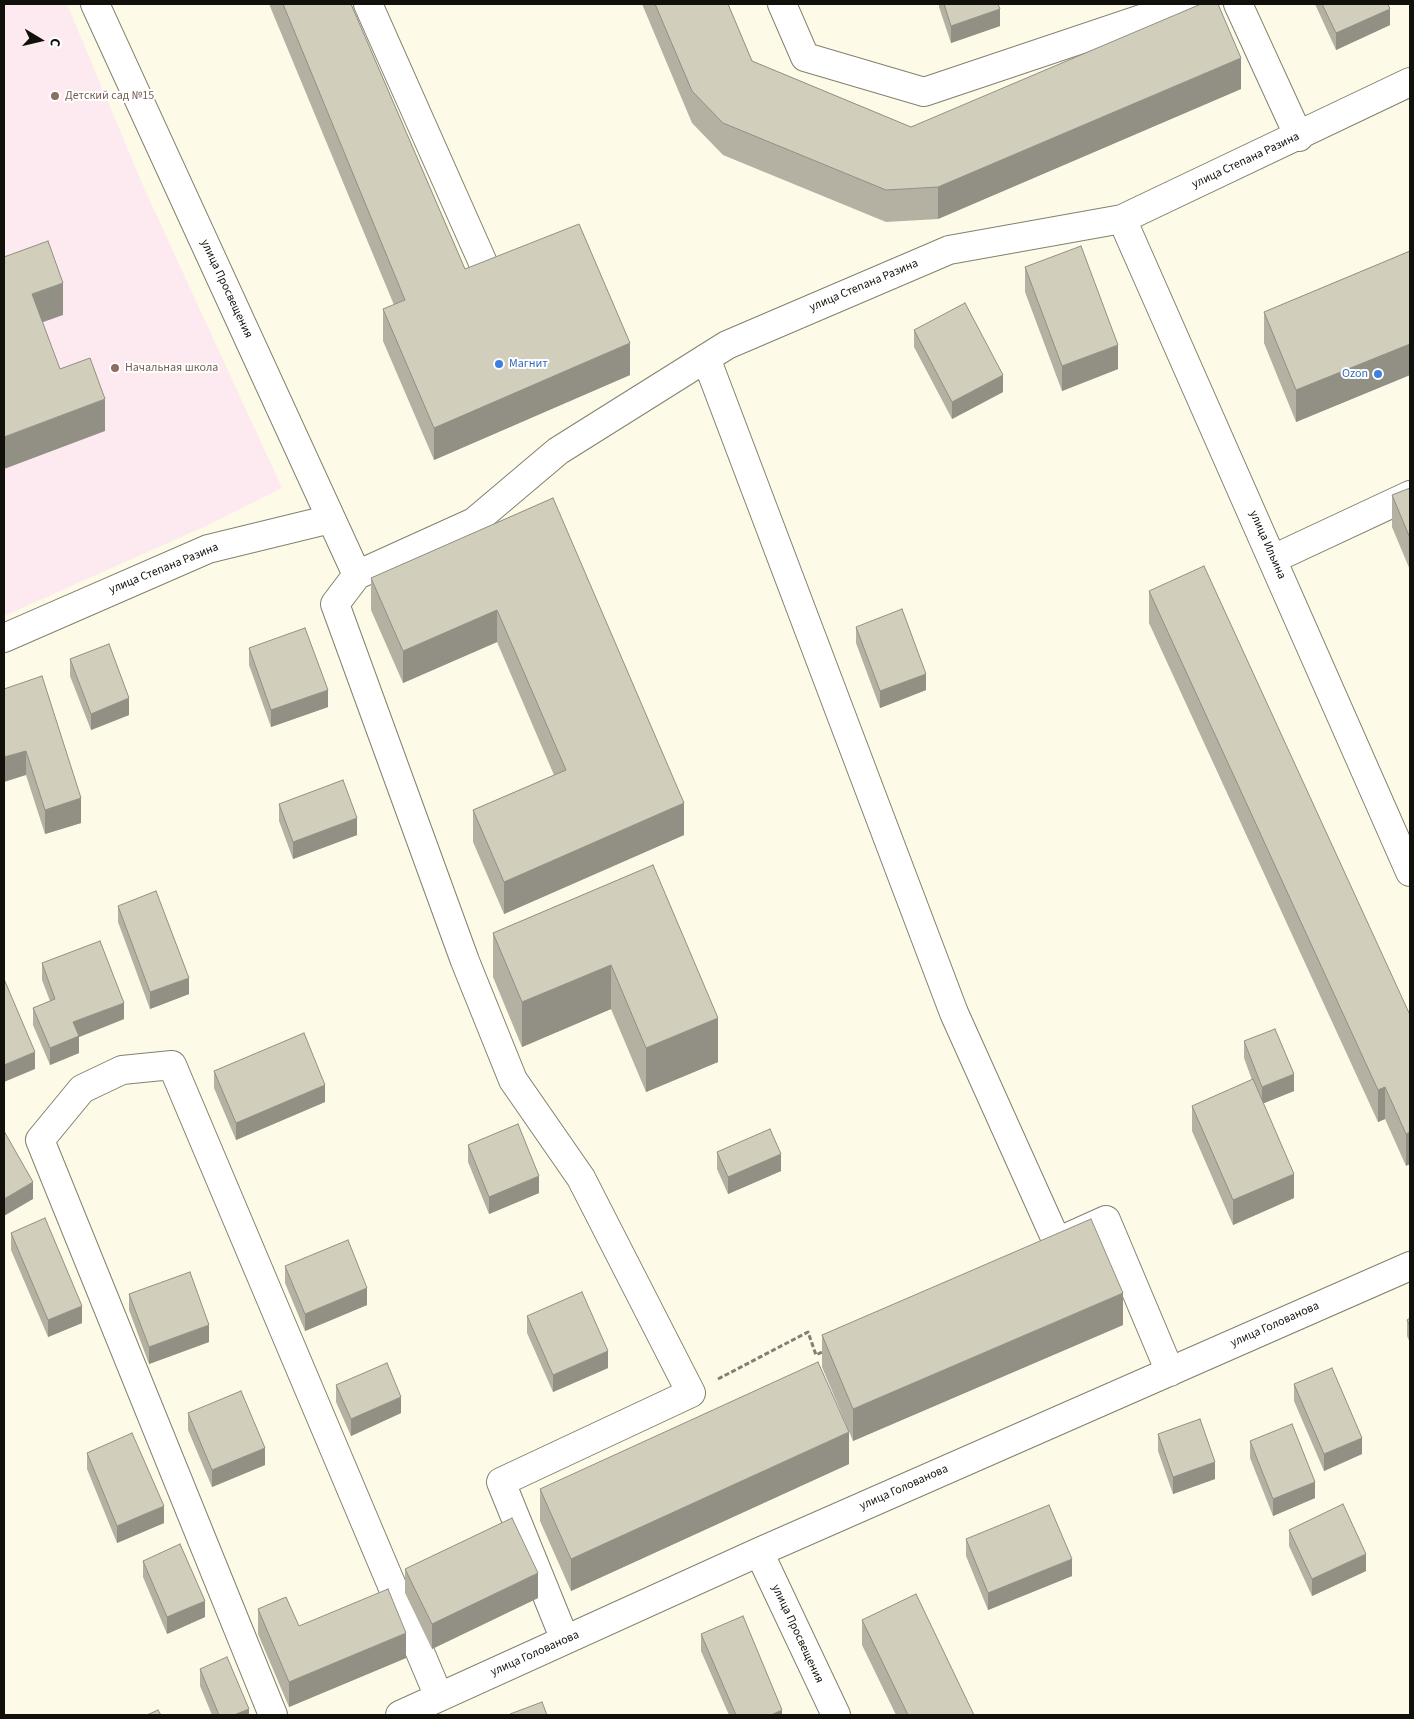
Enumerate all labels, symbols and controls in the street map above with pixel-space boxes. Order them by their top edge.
north arrow [15,15,65,65]
text: С [44,37,65,48]
place label: Детский сад №15 [65,89,154,103]
marker: Детский сад №15 [49,90,61,102]
street label: улица Степана Разина [1190,130,1302,192]
street label: улица Просвещения [197,237,255,341]
street label: улица Степана Разина [807,257,921,315]
place label: Магнит [509,357,548,371]
marker: Магнит [493,358,505,370]
place label: Начальная школа [125,361,218,375]
marker: Начальная школа [109,362,121,374]
place label: Ozon [1342,367,1368,381]
marker: Ozon [1372,368,1384,380]
street label: улица Ильина [1245,508,1289,582]
street label: улица Степана Разина [107,540,221,598]
street label: улица Голованова [1228,1299,1322,1351]
street label: улица Голованова [857,1462,951,1514]
street label: улица Просвещения [768,1582,826,1686]
street label: улица Голованова [488,1628,582,1680]

